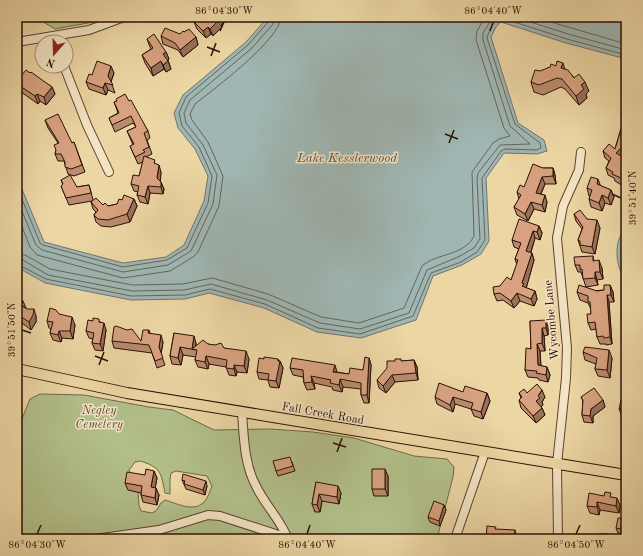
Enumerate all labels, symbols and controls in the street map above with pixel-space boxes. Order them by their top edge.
text: 86°04'30"W [195,6,253,16]
text: 86°04'40"W [464,6,522,16]
north arrow [34,34,74,74]
text: N [45,55,57,69]
water label: Lake Kesslerwood [296,152,397,165]
text: 39°51'40"N [628,170,638,225]
street label: Wycombe Lane [542,279,561,360]
text: 39°51'50"N [7,302,17,357]
street label: Fall Creek Road [281,401,365,427]
park label: Negley Cemetery [75,405,124,431]
text: 86°04'30"W [8,540,66,550]
text: 86°04'40"W [278,540,336,550]
text: 86°04'50"W [547,540,605,550]

